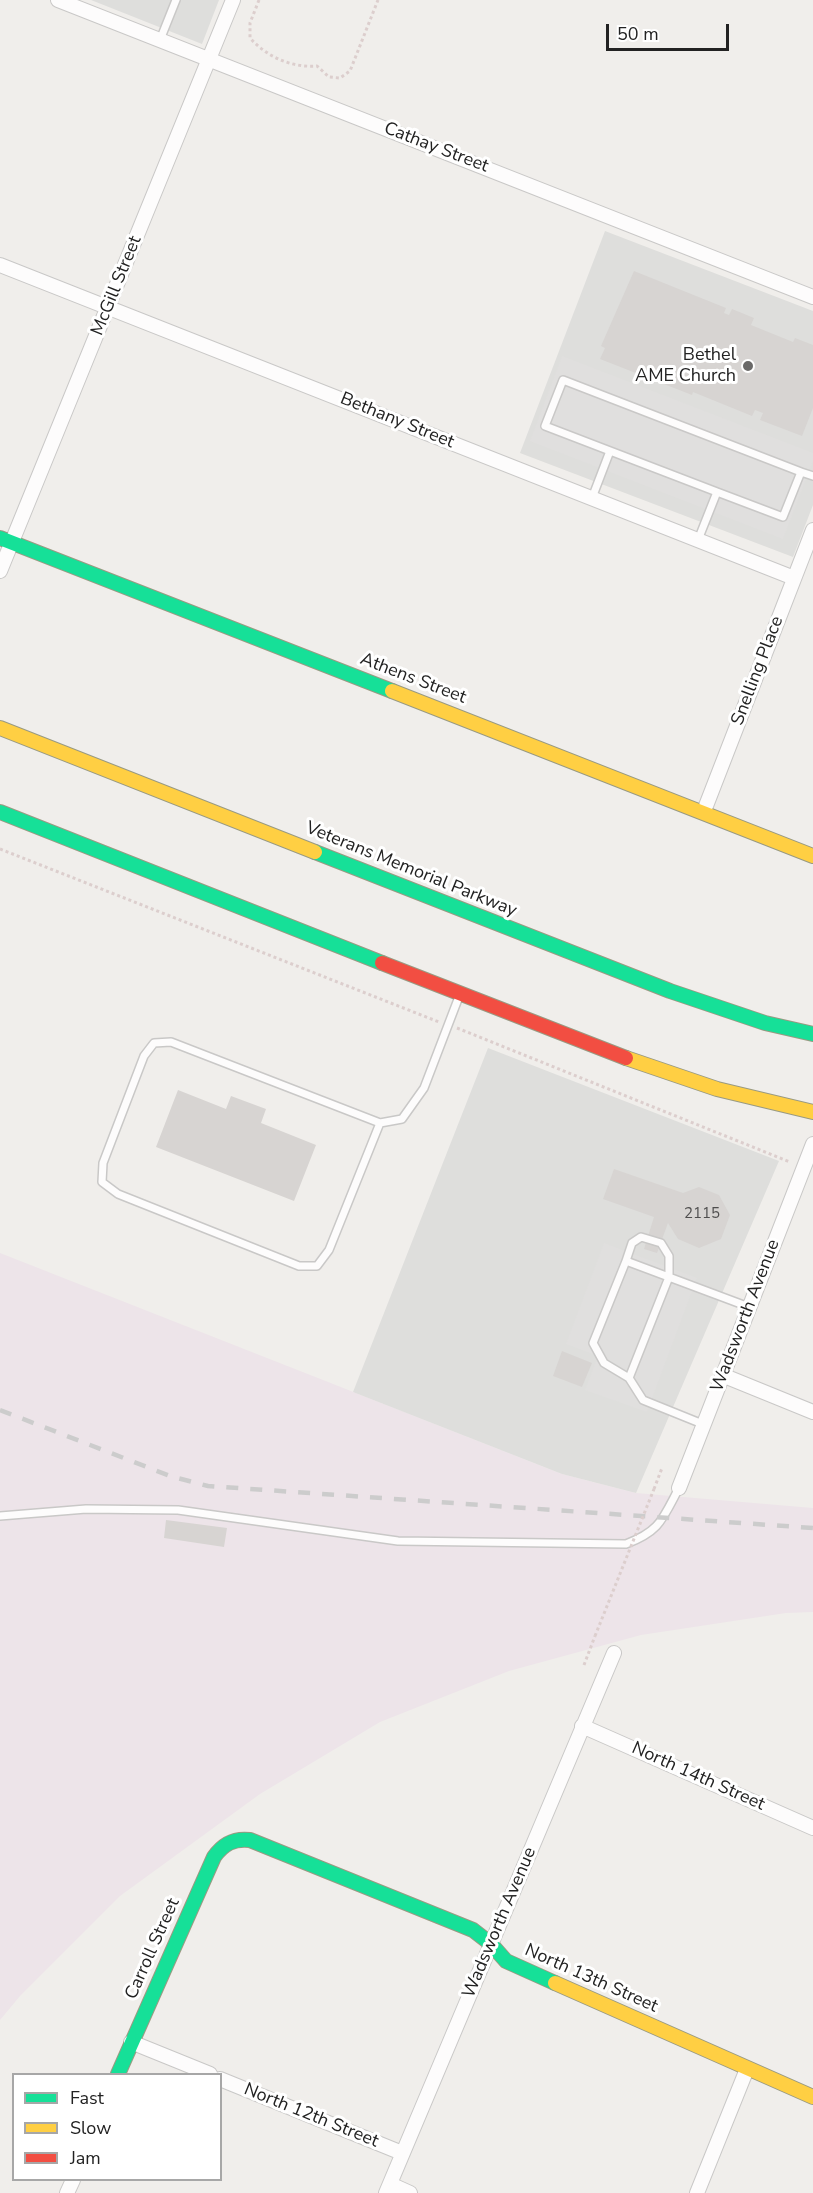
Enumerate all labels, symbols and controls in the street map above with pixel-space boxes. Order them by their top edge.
scale bar [609,12,732,50]
text: 50 m [617,22,659,46]
street label: Cathay Street [381,118,491,178]
street label: McGill Street [87,233,147,339]
place label: Bethel AME Church [635,345,736,388]
marker: Bethel AME Church [741,359,755,373]
street label: Bethany Street [337,388,457,454]
street label: Snelling Place [727,613,789,729]
street label: Athens Street [357,649,469,709]
street label: Veterans Memorial Parkway [302,818,520,922]
house number: 2115 [684,1205,720,1223]
street label: Wadsworth Avenue [707,1237,785,1395]
street label: North 14th Street [628,1738,768,1816]
street label: Wadsworth Avenue [458,1844,542,2002]
street label: Carroll Street [121,1895,185,2003]
street label: North 13th Street [521,1940,661,2018]
legend [12,2073,222,2181]
street label: North 12th Street [241,2079,381,2153]
text: Fast [70,2086,104,2110]
text: Slow [70,2116,111,2140]
text: Jam [70,2146,101,2170]

